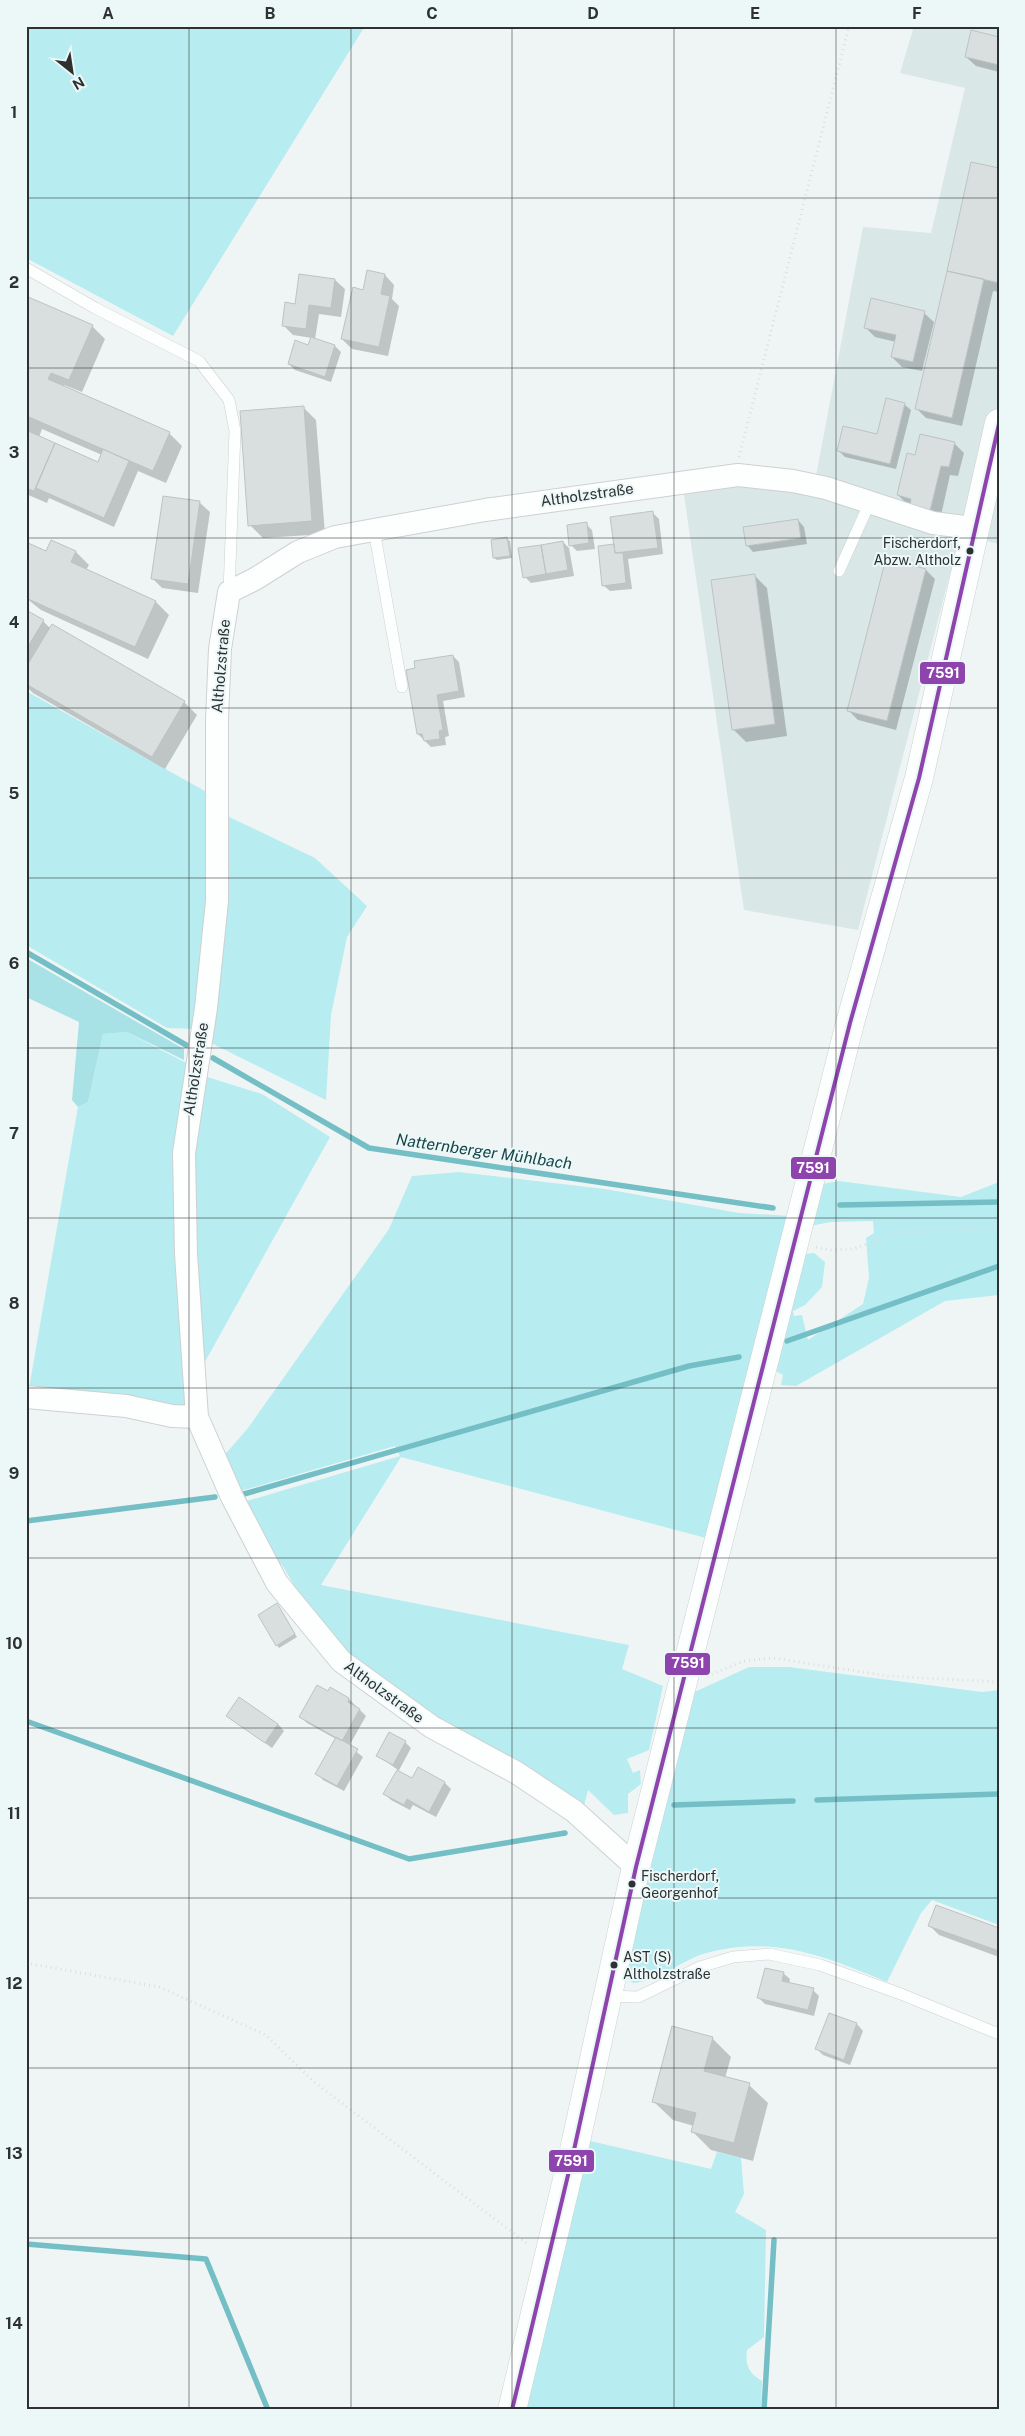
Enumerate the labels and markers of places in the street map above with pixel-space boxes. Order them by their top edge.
place label: Fischerdorf, Abzw. Altholz [873,535,961,568]
marker: Fischerdorf, Abzw. Altholz [965,546,975,556]
place label: Fischerdorf, Georgenhof [641,1868,719,1901]
marker: Fischerdorf, Georgenhof [627,1879,637,1889]
place label: AST (S) Altholzstraße [623,1949,711,1982]
marker: AST (S) Altholzstraße [609,1960,619,1970]

